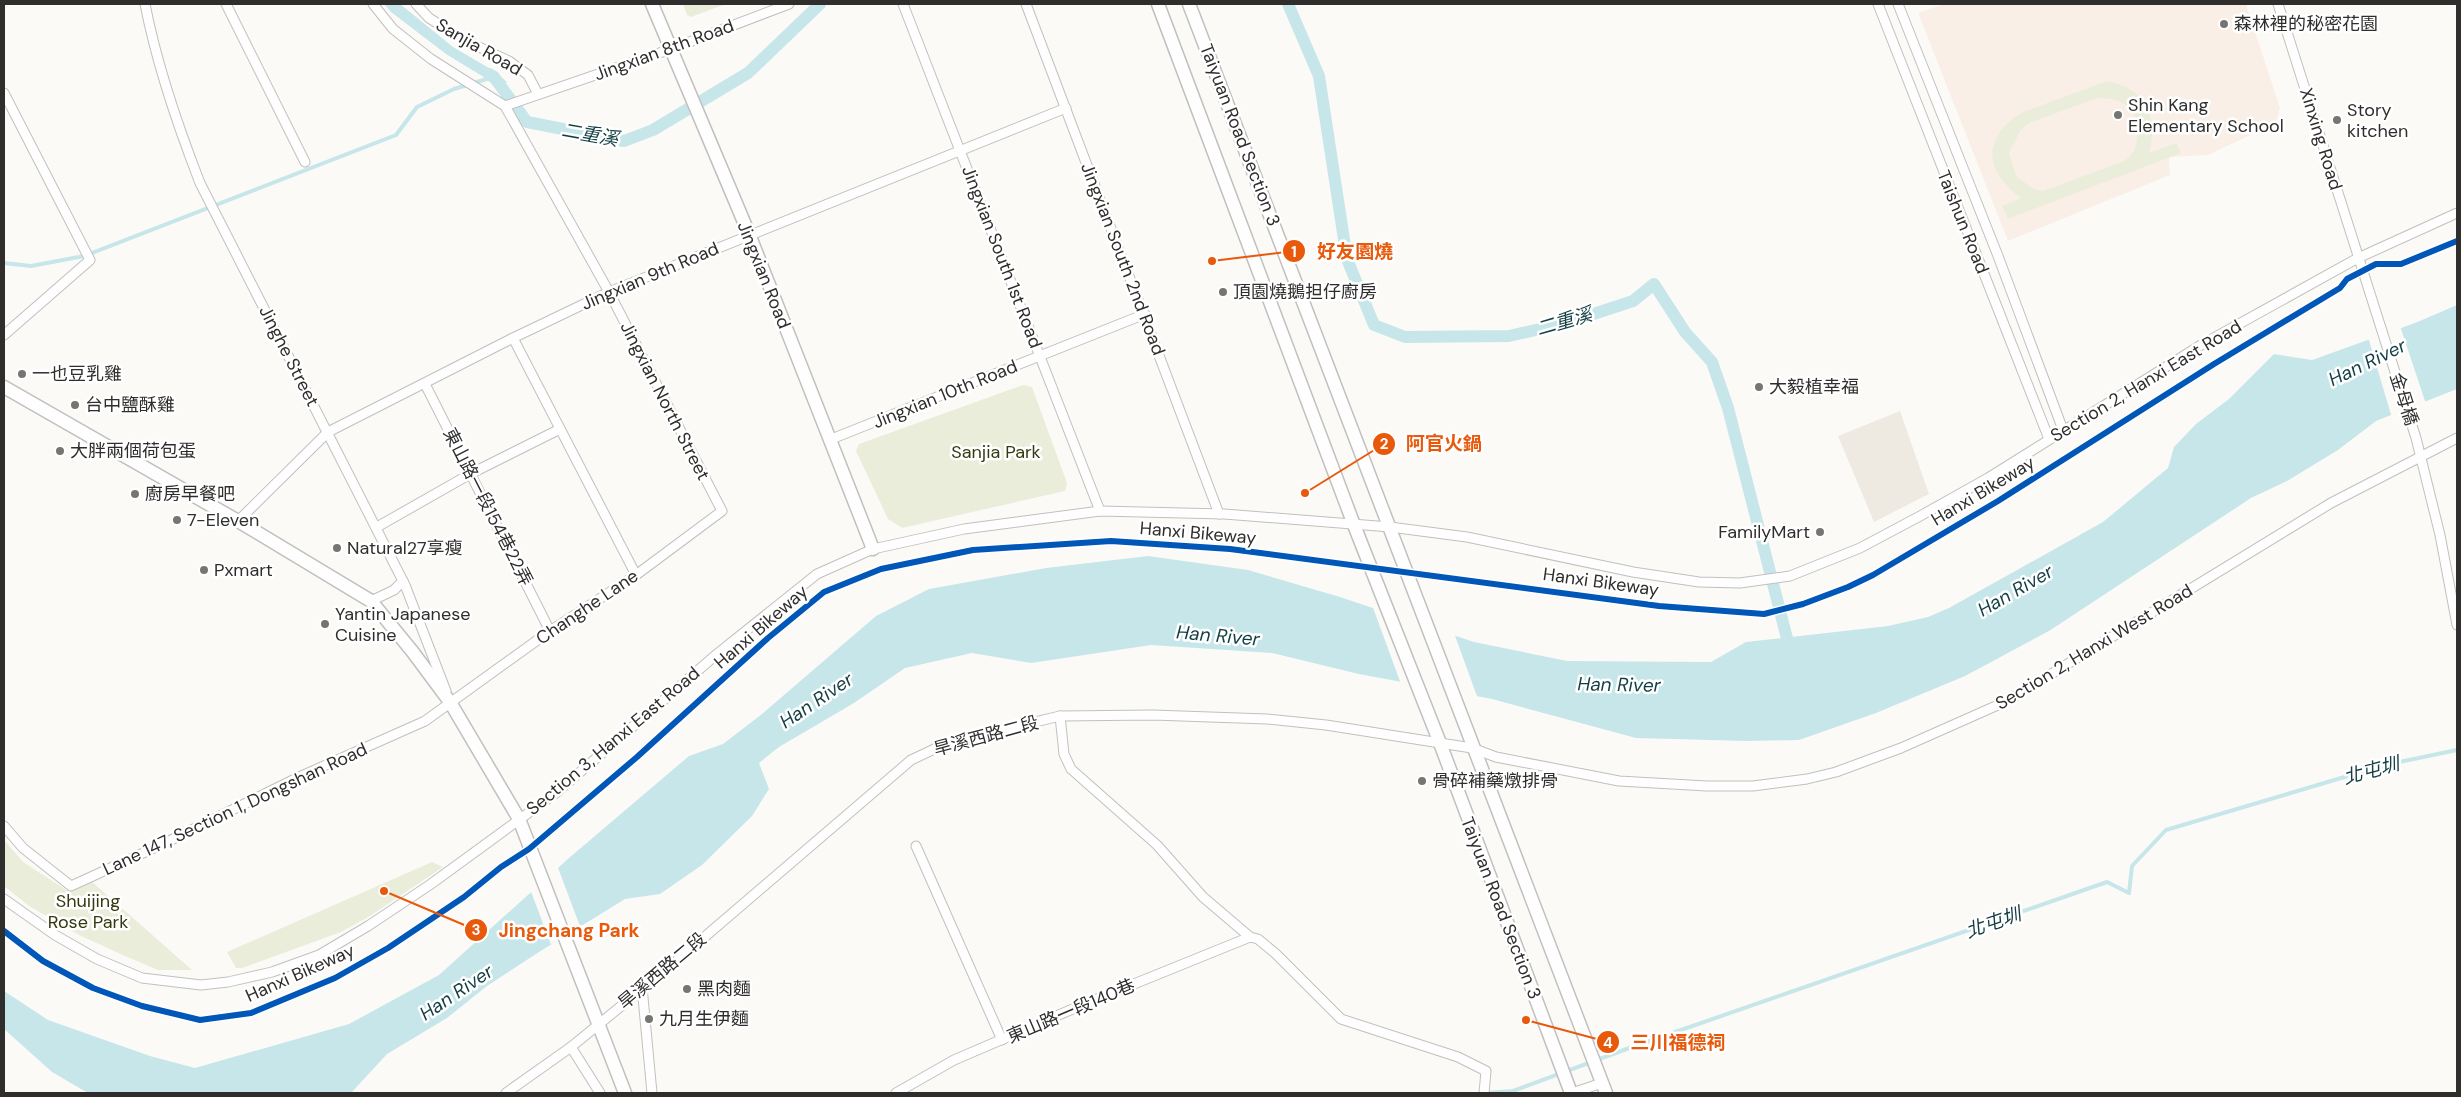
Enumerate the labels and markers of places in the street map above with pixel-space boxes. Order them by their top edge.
place label: 森林裡的秘密花園 [2234,12,2378,36]
marker: 森林裡的秘密花園 [2218,18,2230,30]
place label: Shin Kang Elementary School [2128,93,2284,138]
place label: Story kitchen [2347,98,2408,143]
marker: Shin Kang Elementary School [2112,109,2124,121]
marker: Story kitchen [2331,114,2343,126]
callout: 好友園燒 [1282,234,1403,268]
place label: 頂園燒鵝担仔廚房 [1233,280,1377,304]
marker: 頂園燒鵝担仔廚房 [1217,286,1229,298]
place label: 一也豆乳雞 [32,362,122,386]
marker: 一也豆乳雞 [16,368,28,380]
place label: 大毅植幸福 [1769,375,1859,399]
marker: 大毅植幸福 [1753,381,1765,393]
place label: 台中鹽酥雞 [85,393,175,417]
marker: 台中鹽酥雞 [69,399,81,411]
callout: 阿官火鍋 [1371,427,1492,461]
place label: 大胖兩個荷包蛋 [70,439,196,463]
marker: 大胖兩個荷包蛋 [54,445,66,457]
place label: 廚房早餐吧 [145,482,235,506]
marker: 廚房早餐吧 [129,488,141,500]
place label: 7-Eleven [187,508,259,532]
marker: 7-Eleven [171,514,183,526]
place label: FamilyMart [1718,520,1810,544]
marker: FamilyMart [1814,526,1826,538]
place label: Natural27享瘦 [347,536,463,560]
marker: Natural27享瘦 [331,542,343,554]
place label: Pxmart [214,558,273,582]
marker: Pxmart [198,564,210,576]
place label: Yantin Japanese Cuisine [335,602,470,647]
marker: Yantin Japanese Cuisine [319,618,331,630]
place label: 骨碎補藥燉排骨 [1432,769,1558,793]
marker: 骨碎補藥燉排骨 [1416,775,1428,787]
callout: Jingchang Park [463,913,649,947]
place label: 黑肉麵 [697,977,751,1001]
marker: 黑肉麵 [681,983,693,995]
place label: 九月生伊麵 [659,1007,749,1031]
marker: 九月生伊麵 [643,1013,655,1025]
callout: 三川福德祠 [1596,1025,1736,1059]

